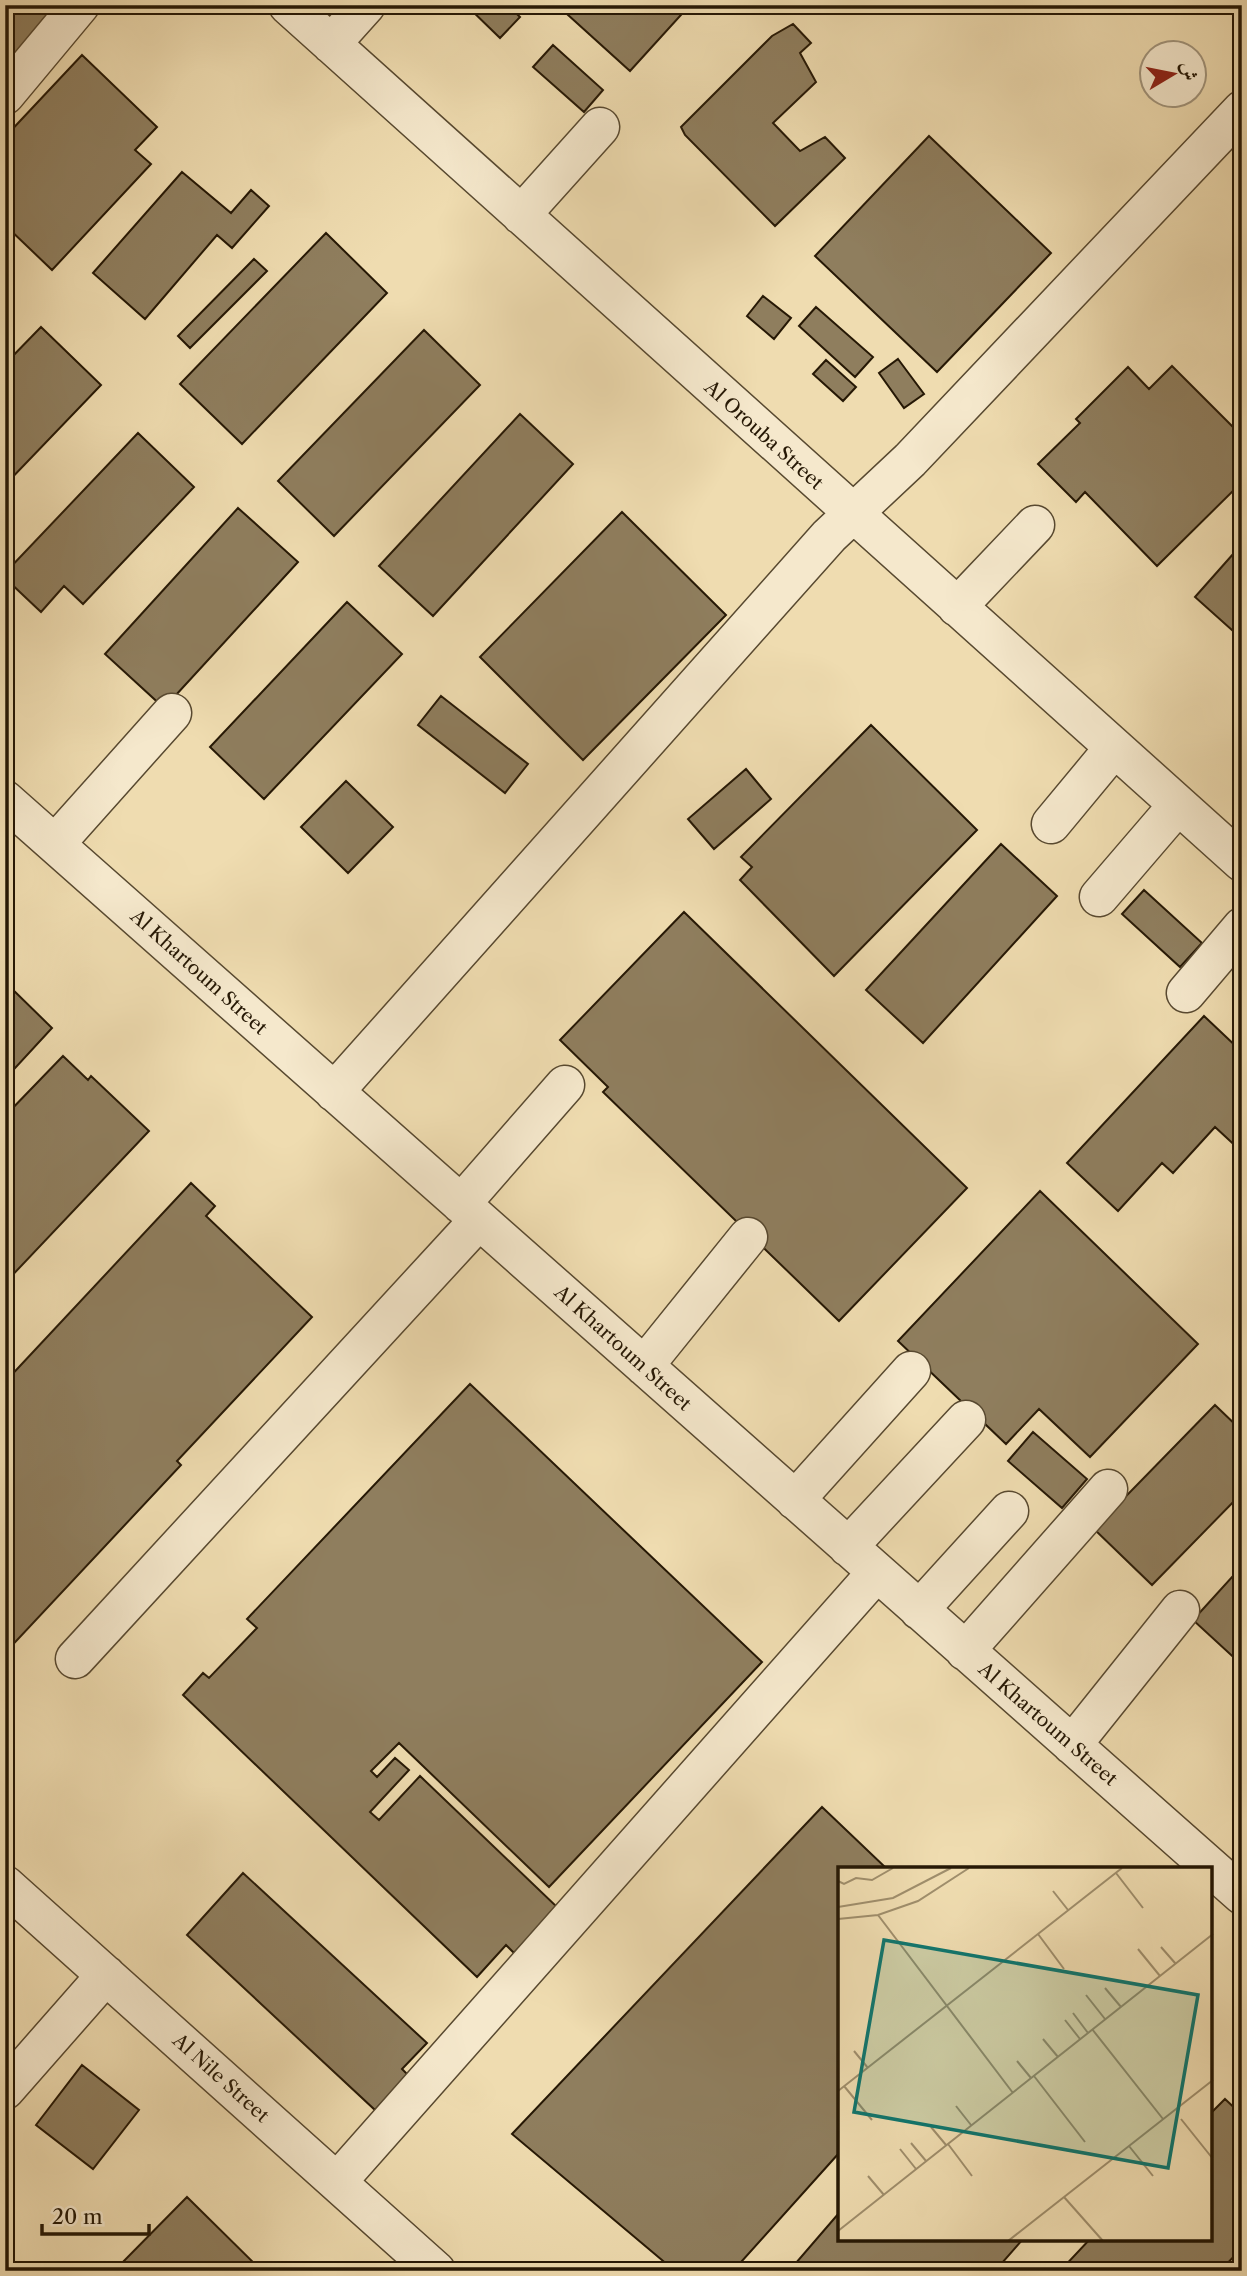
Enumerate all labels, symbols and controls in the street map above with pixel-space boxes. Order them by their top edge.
north arrow [1138,38,1208,108]
text: ش [1176,60,1202,82]
street label: Al Orouba Street [699,375,828,495]
street label: Al Khartoum Street [125,904,272,1040]
street label: Al Khartoum Street [549,1280,696,1416]
street label: Al Khartoum Street [973,1657,1122,1791]
inset map [838,1867,1212,2241]
street label: Al Nile Street [167,2028,274,2127]
scale bar [42,2192,149,2236]
text: 20 m [52,2204,103,2229]

